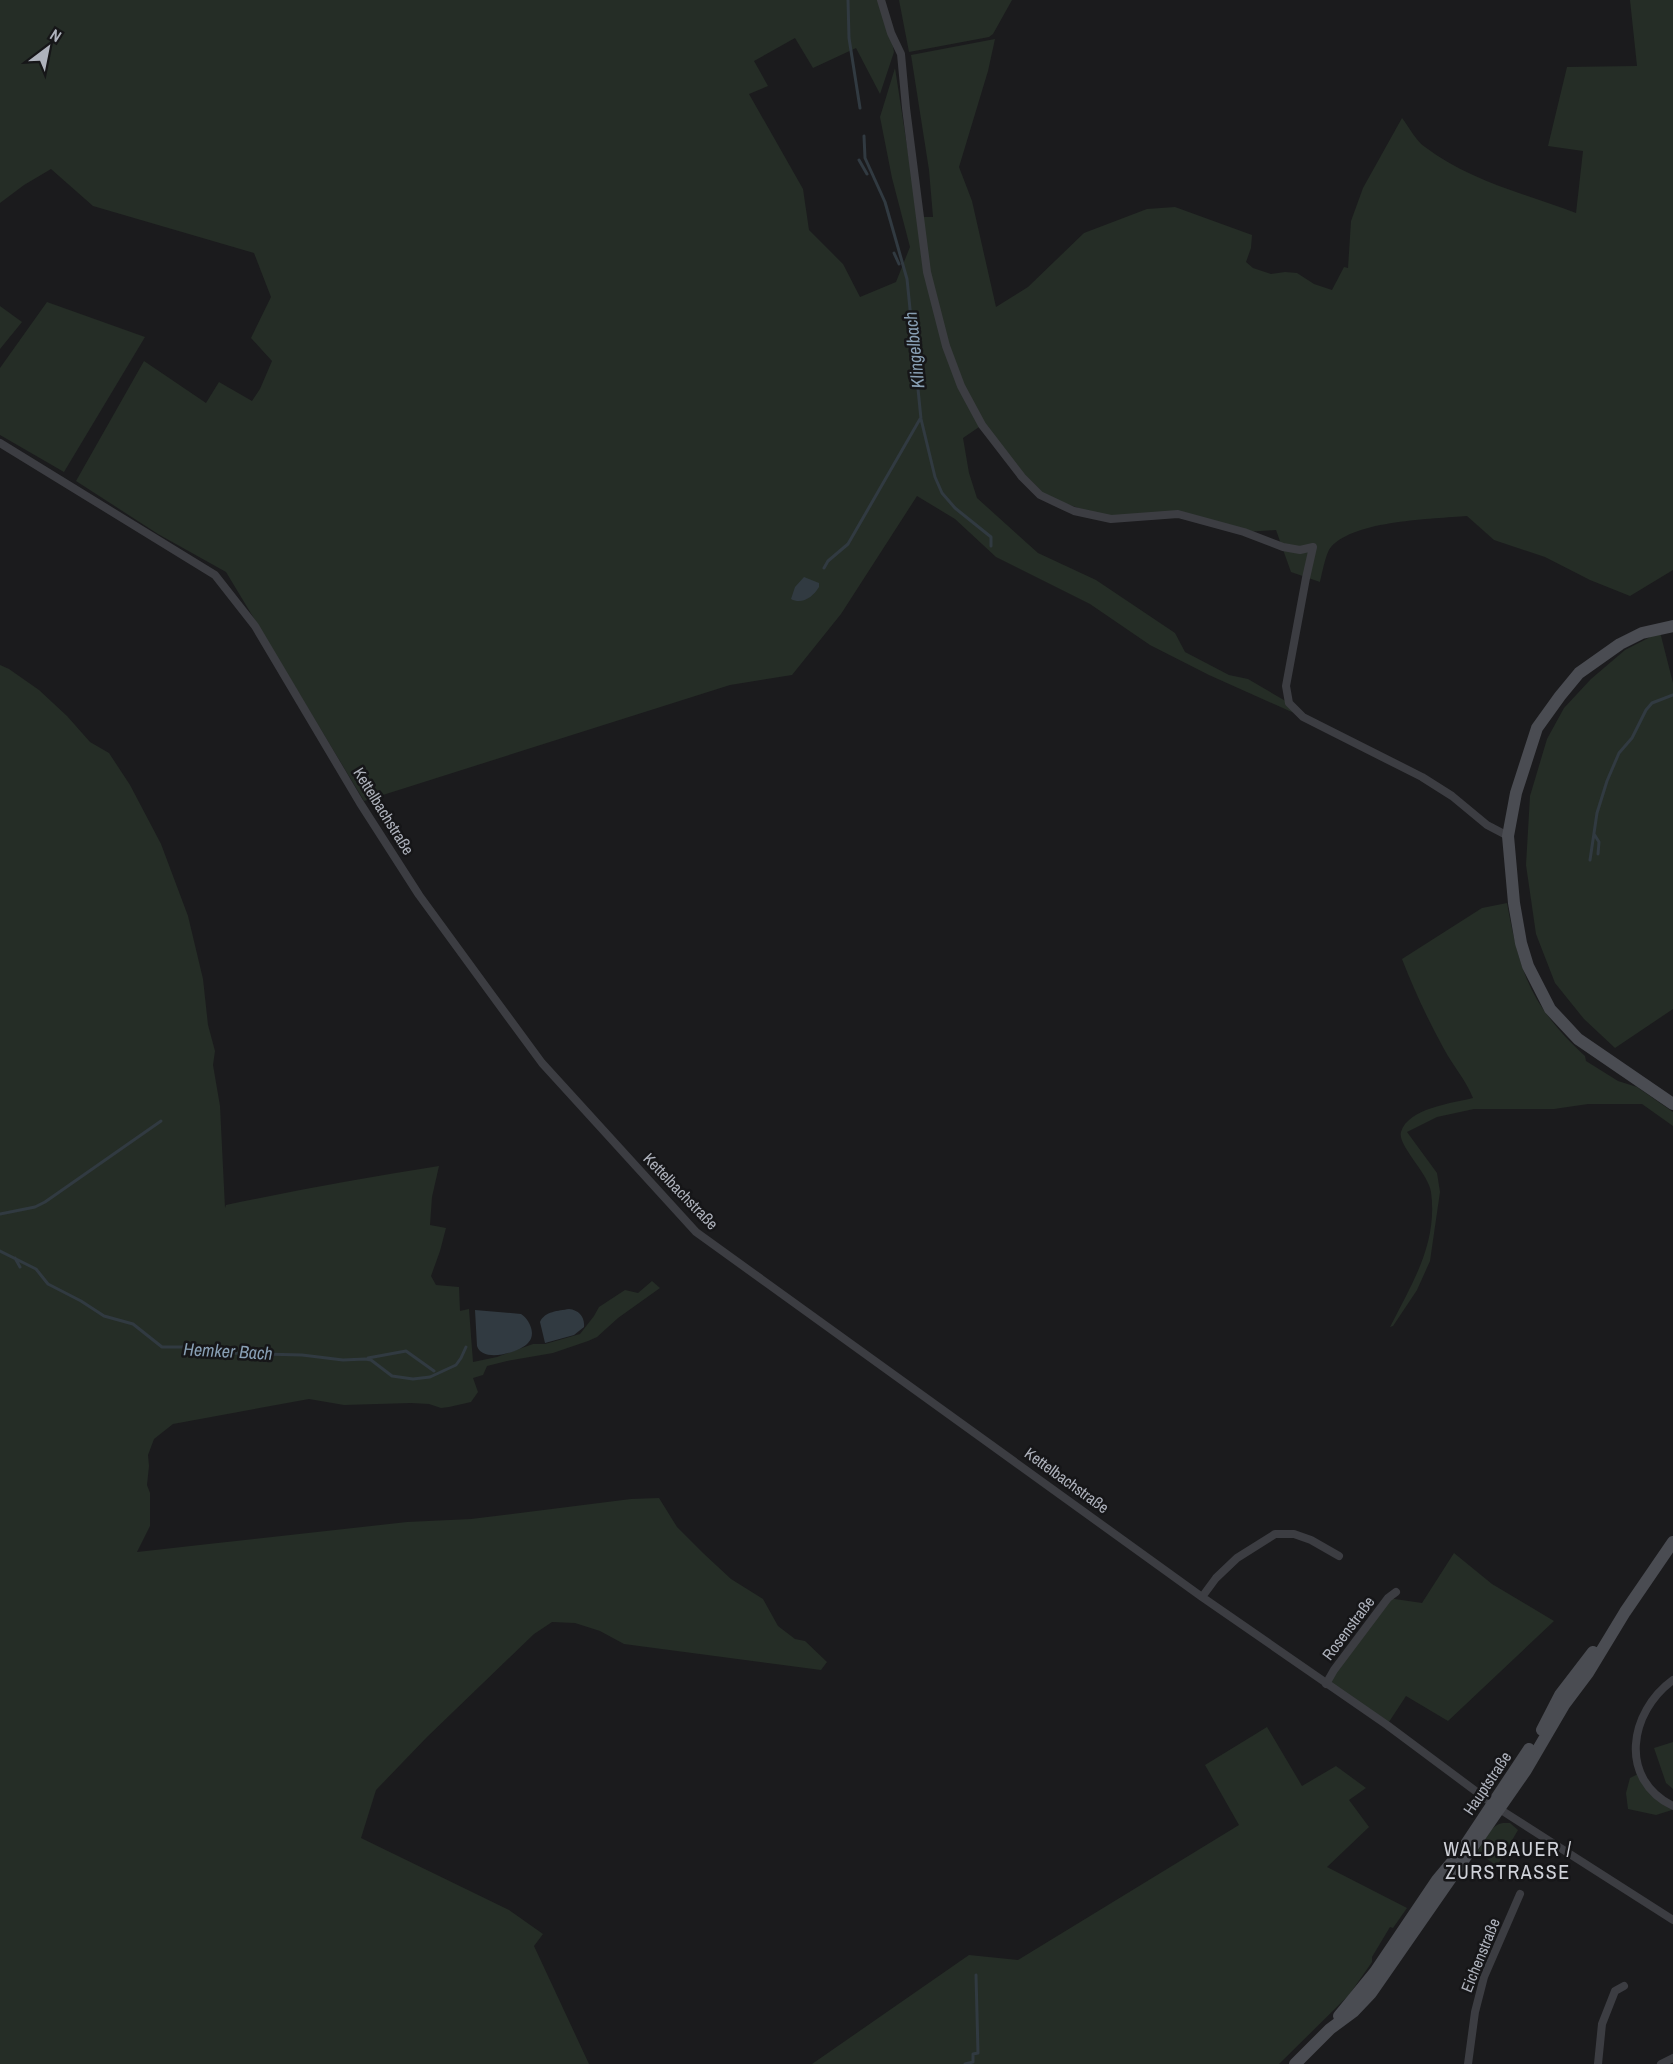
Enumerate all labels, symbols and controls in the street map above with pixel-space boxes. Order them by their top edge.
north arrow [18,18,78,78]
text: N [46,23,66,47]
water label: Klingelbach [898,310,930,390]
street label: Kettelbachstraße [348,763,420,859]
street label: Kettelbachstraße [639,1148,723,1234]
water label: Hemker Bach [183,1336,273,1366]
street label: Kettelbachstraße [1020,1442,1114,1518]
street label: Rosenstraße [1317,1591,1379,1665]
street label: Hauptstraße [1458,1747,1516,1819]
district label: WALDBAUER / ZURSTRASSE [1444,1835,1572,1885]
street label: Eichenstraße [1455,1915,1505,1995]

